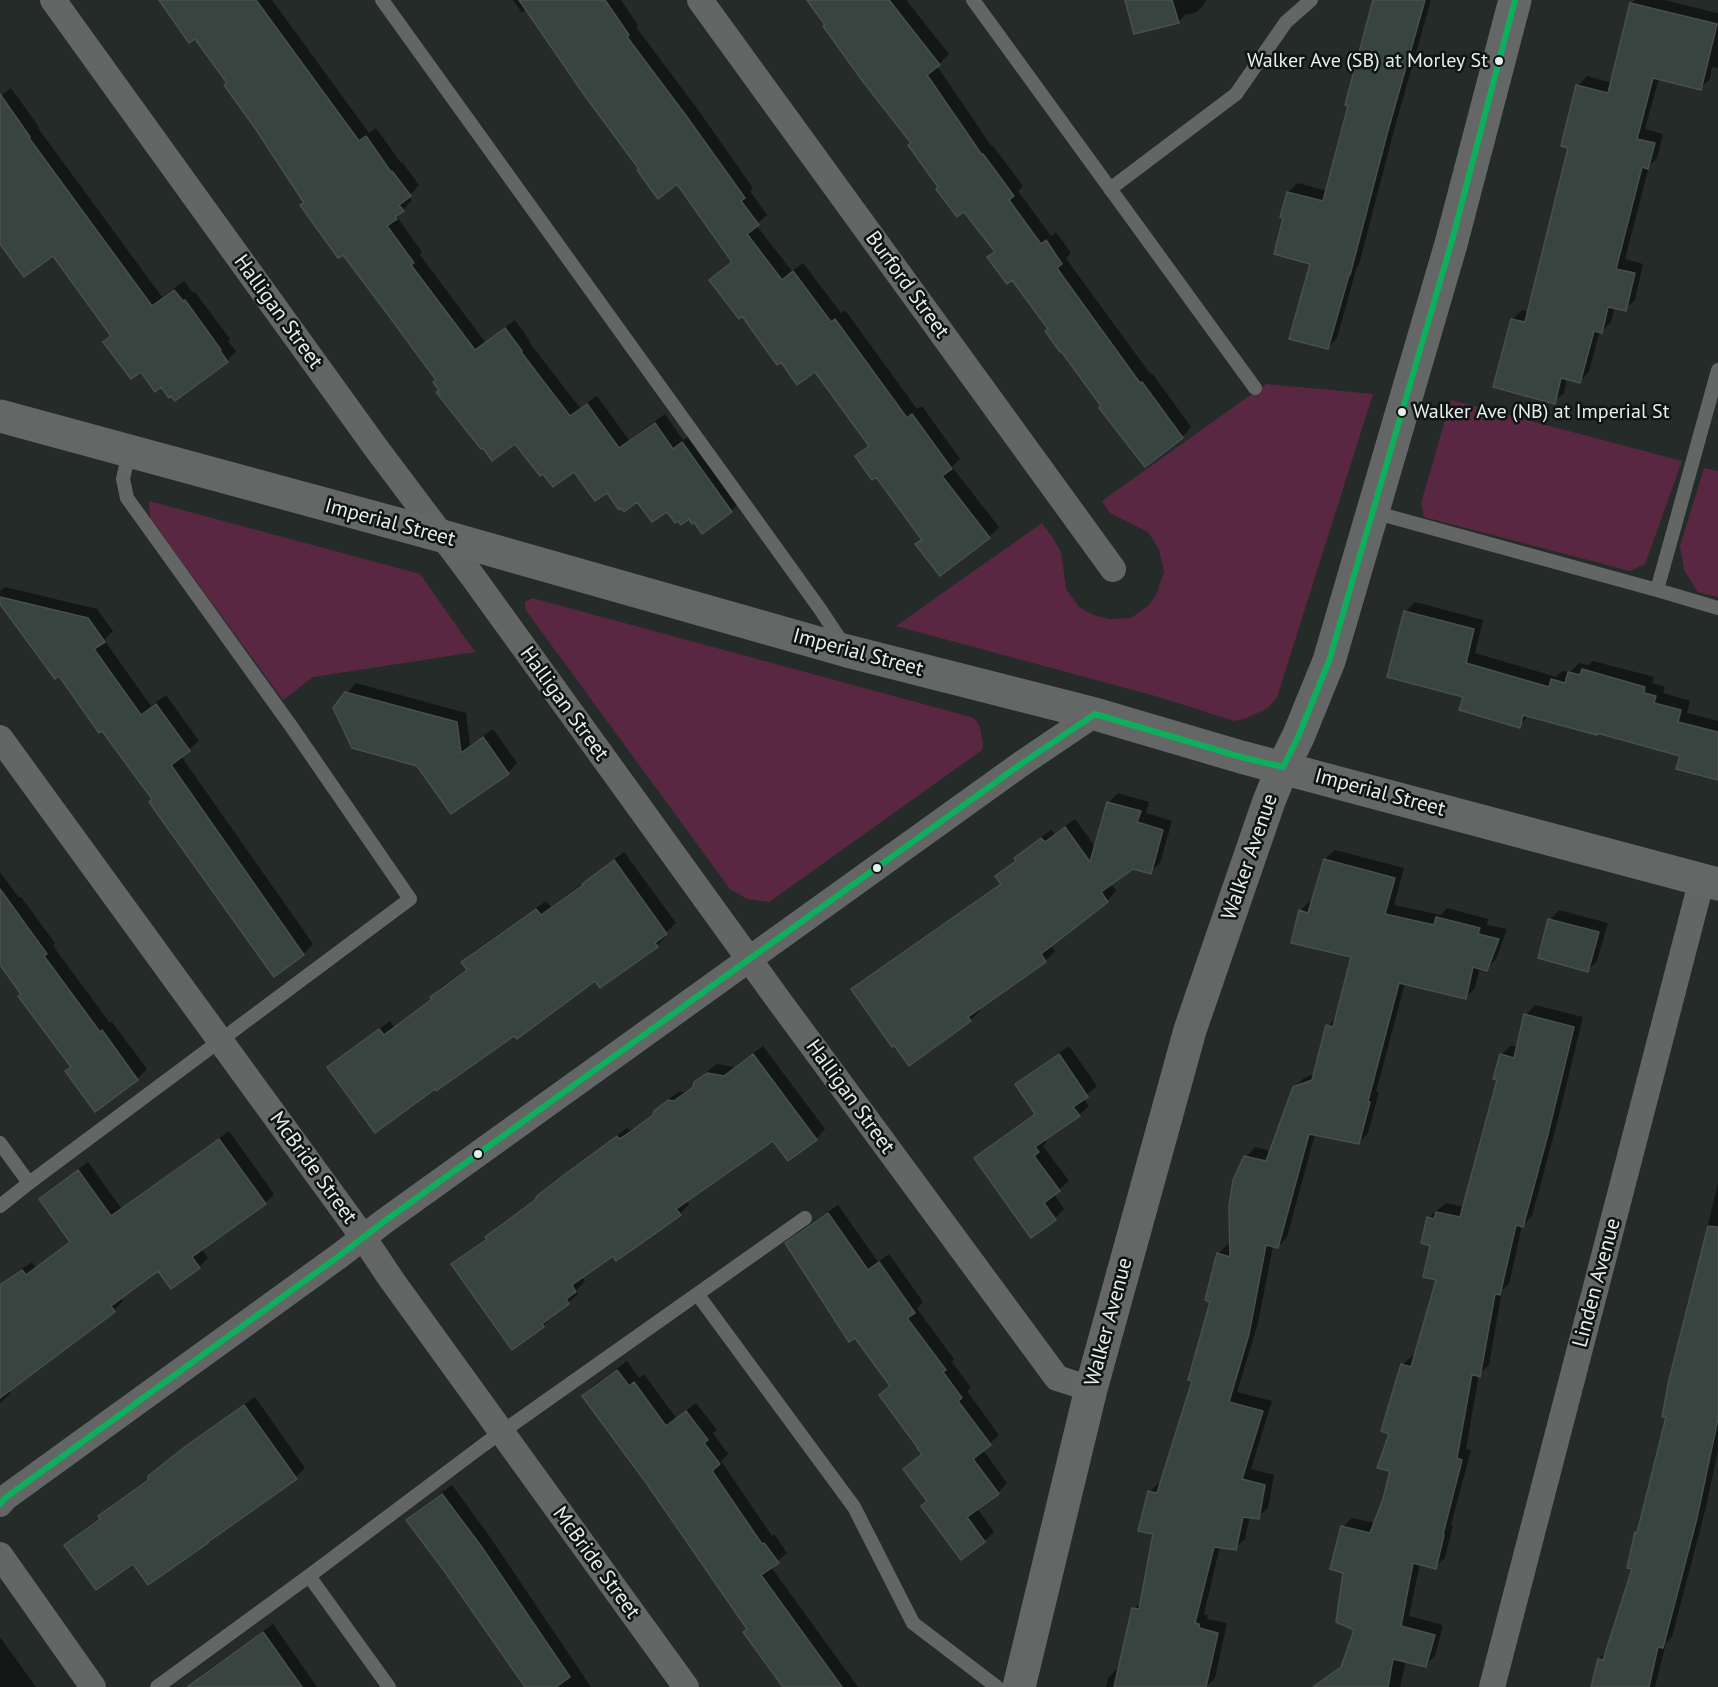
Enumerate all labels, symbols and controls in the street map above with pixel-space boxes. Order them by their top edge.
place label: Walker Ave (SB) at Morley St [1247,49,1488,73]
marker: Walker Ave (SB) at Morley St [1493,55,1505,67]
street label: Burford Street [860,227,954,343]
street label: Halligan Street [228,250,328,374]
place label: Walker Ave (NB) at Imperial St [1413,400,1669,424]
marker: Walker Ave (NB) at Imperial St [1396,406,1408,418]
street label: Imperial Street [322,494,458,552]
street label: Imperial Street [790,624,926,682]
street label: Halligan Street [514,642,614,766]
street label: Imperial Street [1312,764,1448,822]
street label: Walker Avenue [1217,791,1283,923]
unlabelled marker [871,862,883,874]
street label: Halligan Street [800,1035,900,1159]
street label: McBride Street [264,1107,362,1229]
unlabelled marker [472,1148,484,1160]
street label: Linden Avenue [1568,1216,1626,1350]
street label: Walker Avenue [1080,1255,1138,1389]
street label: McBride Street [547,1502,645,1624]

